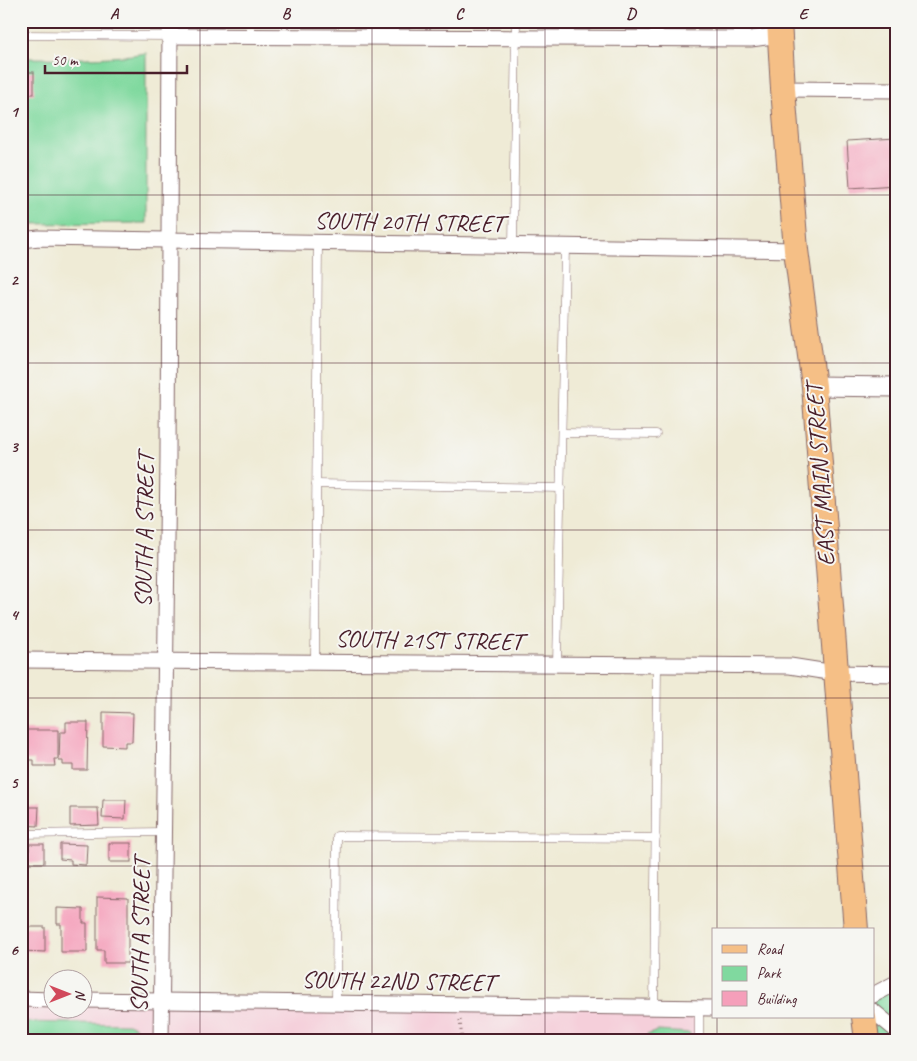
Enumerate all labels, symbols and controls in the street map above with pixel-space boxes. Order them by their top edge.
text: A [110,4,120,24]
text: B [282,4,292,24]
text: C [455,4,465,24]
text: D [626,4,637,24]
text: E [799,4,810,24]
scale bar [45,42,188,74]
text: 50 m [52,51,79,70]
text: 1 [10,102,19,122]
street label: SOUTH 20TH STREET [314,205,510,239]
text: 2 [10,270,19,290]
street label: EAST MAIN STREET [798,377,841,567]
text: 3 [10,437,19,457]
street label: SOUTH A STREET [128,447,160,608]
text: 4 [10,605,19,625]
street label: SOUTH 21ST STREET [335,623,529,657]
text: 5 [11,773,20,793]
street label: SOUTH A STREET [124,852,156,1013]
legend [712,928,874,1018]
text: 6 [10,940,19,960]
text: Road [757,940,784,959]
street label: SOUTH 22ND STREET [301,964,501,998]
text: Park [757,964,782,983]
north arrow [42,968,92,1018]
text: N [72,990,89,1001]
text: Building [757,990,797,1009]

